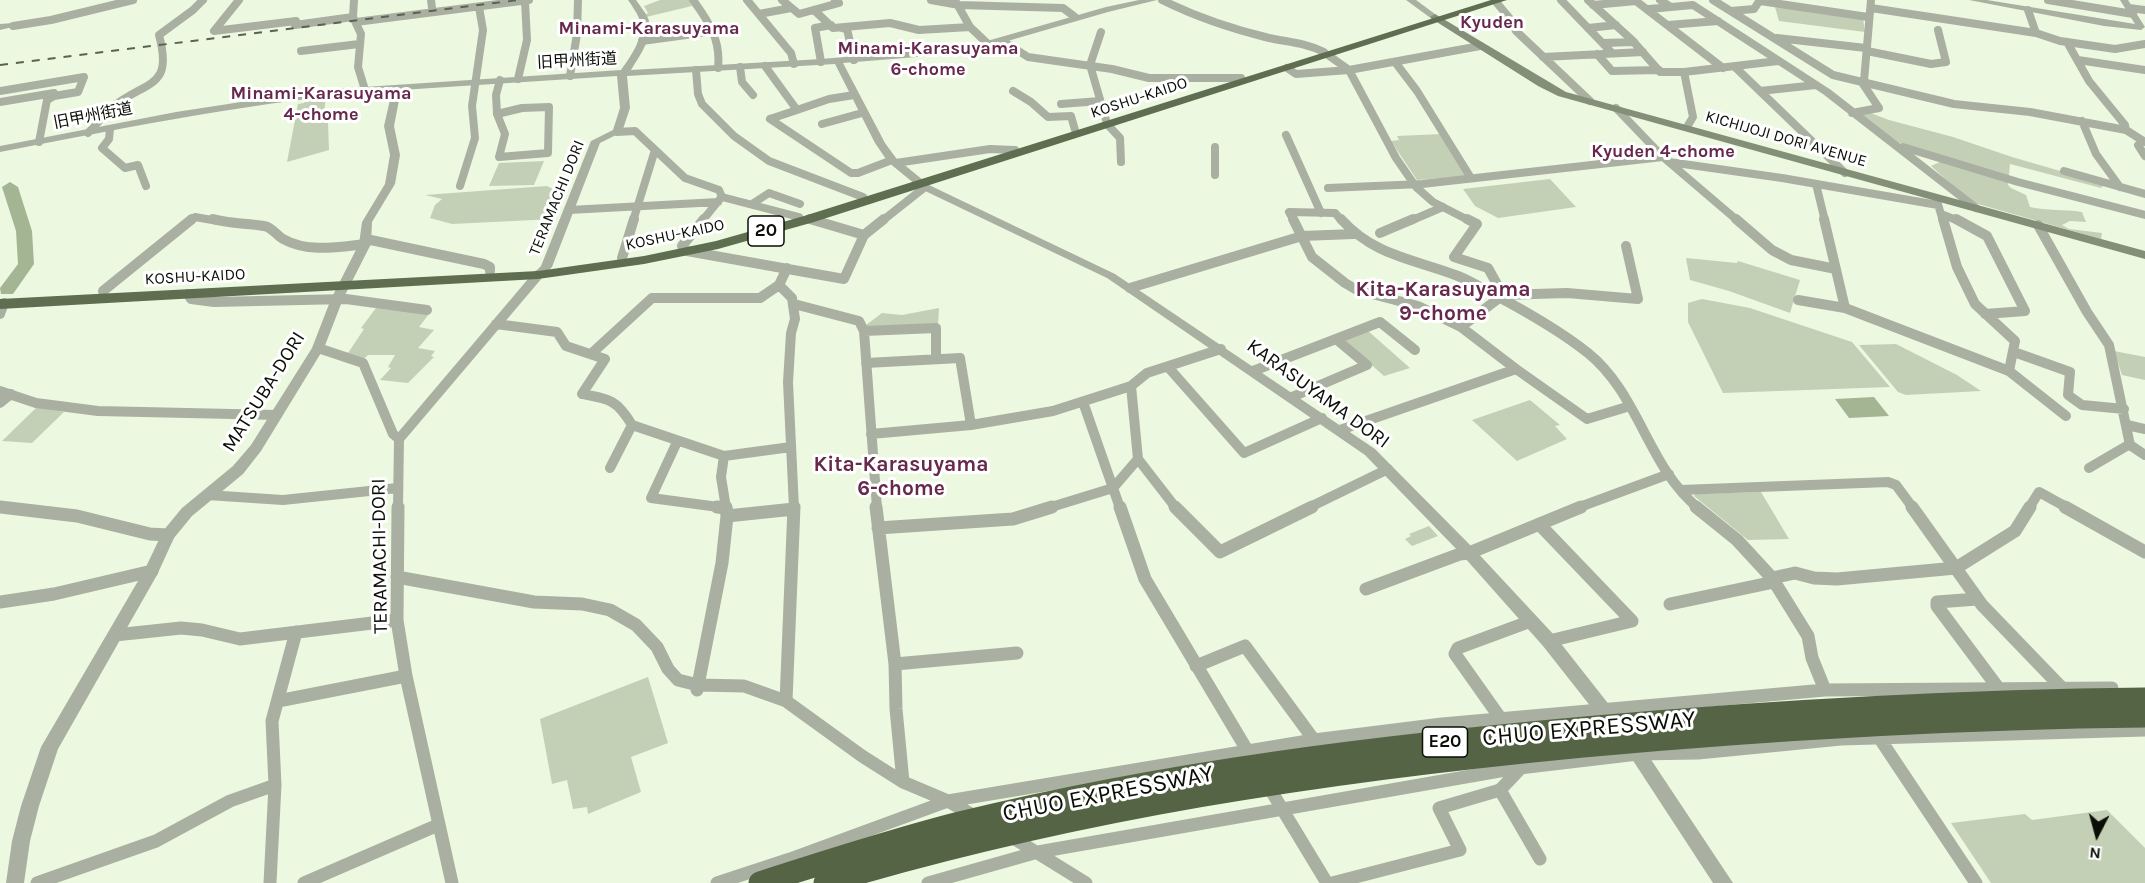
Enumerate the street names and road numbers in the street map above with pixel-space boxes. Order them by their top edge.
street label: 旧甲州街道 [537,49,617,73]
street label: KOSHU-KAIDO [1088,73,1190,123]
street label: 旧甲州街道 [52,99,134,133]
street label: KICHIJOJI DORI AVENUE [1703,107,1869,171]
street label: TERAMACHI DORI [525,138,589,258]
street label: KOSHU-KAIDO [624,215,726,255]
road number: 20 [748,216,784,246]
street label: KOSHU-KAIDO [144,265,246,289]
street label: MATSUBA-DORI [217,327,311,457]
street label: KARASUYAMA DORI [1242,334,1394,454]
street label: TERAMACHI-DORI [367,478,393,634]
street label: CHUO EXPRESSWAY [1481,705,1697,753]
road number: E20 [1422,727,1468,757]
street label: CHUO EXPRESSWAY [1000,759,1216,829]

